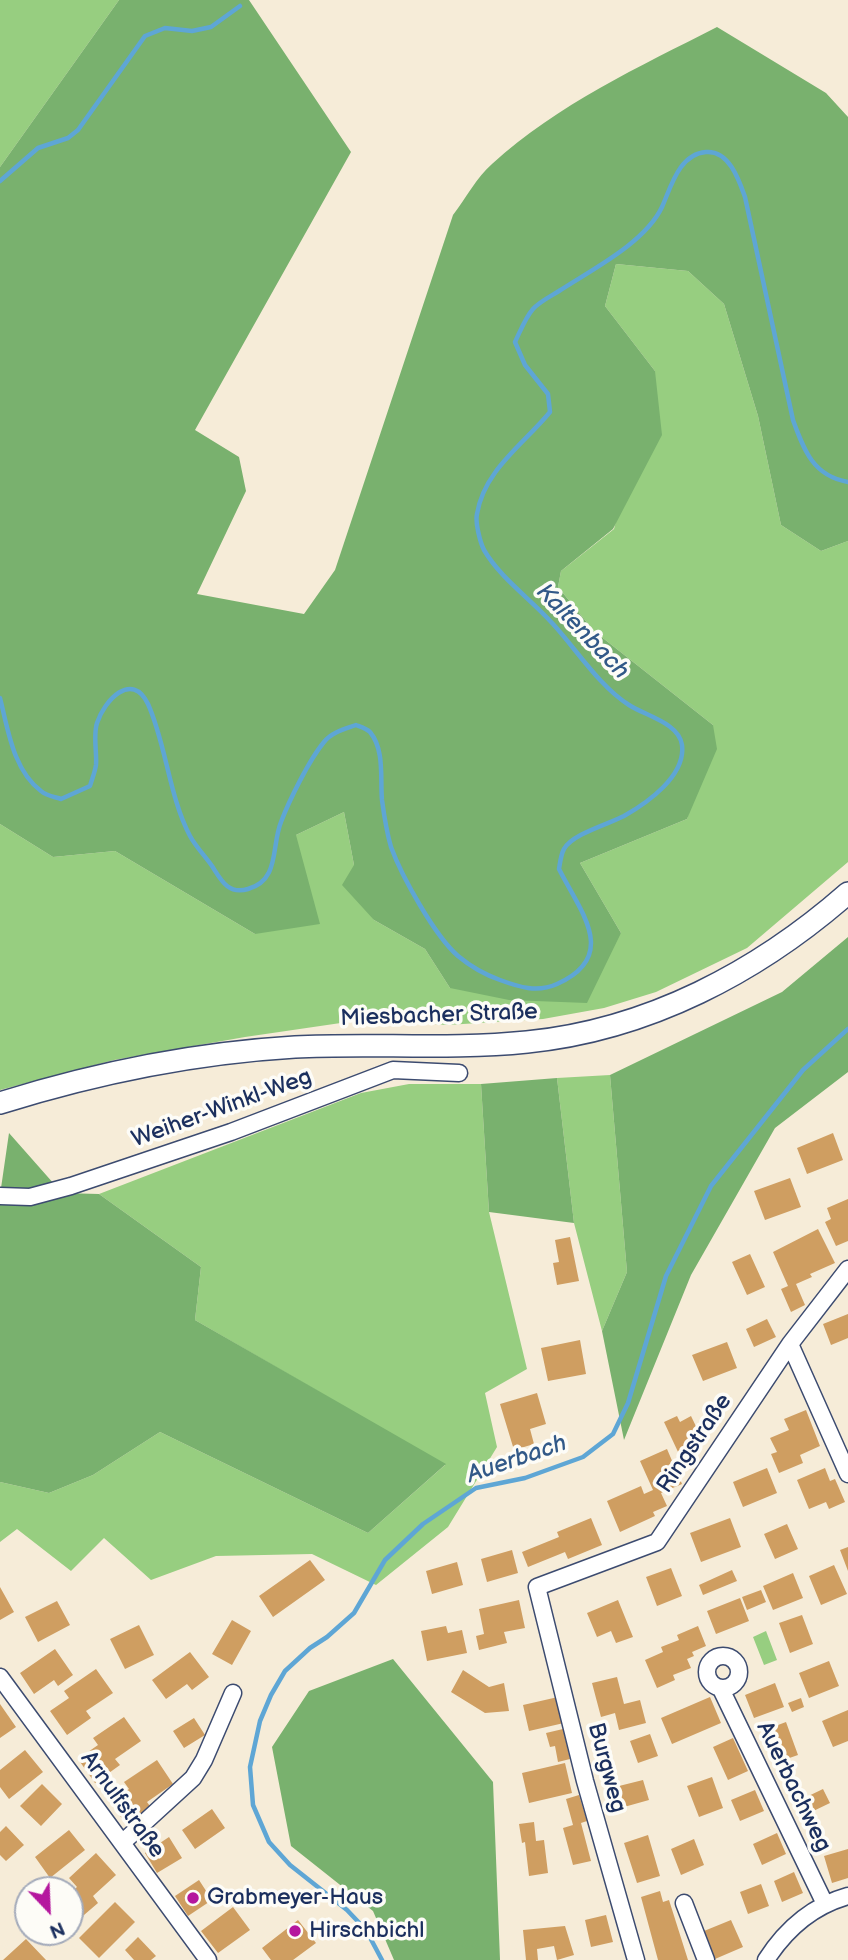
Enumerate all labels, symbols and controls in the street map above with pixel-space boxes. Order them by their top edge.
water label: Kaltenbach [529,578,635,686]
street label: Miesbacher Straße [340,999,538,1033]
street label: Weiher-Winkl-Weg [128,1064,316,1154]
street label: Ringstraße [652,1389,738,1499]
water label: Auerbach [463,1430,571,1490]
street label: Auerbachweg [750,1717,836,1857]
street label: Burgweg [581,1720,631,1816]
street label: Arnulfstraße [74,1746,170,1864]
north arrow [14,1876,84,1946]
place label: Grabmeyer-Haus [207,1884,383,1912]
marker: Grabmeyer-Haus [185,1890,201,1906]
text: N [46,1916,68,1942]
place label: Hirschbichl [309,1917,424,1945]
marker: Hirschbichl [287,1923,303,1939]

